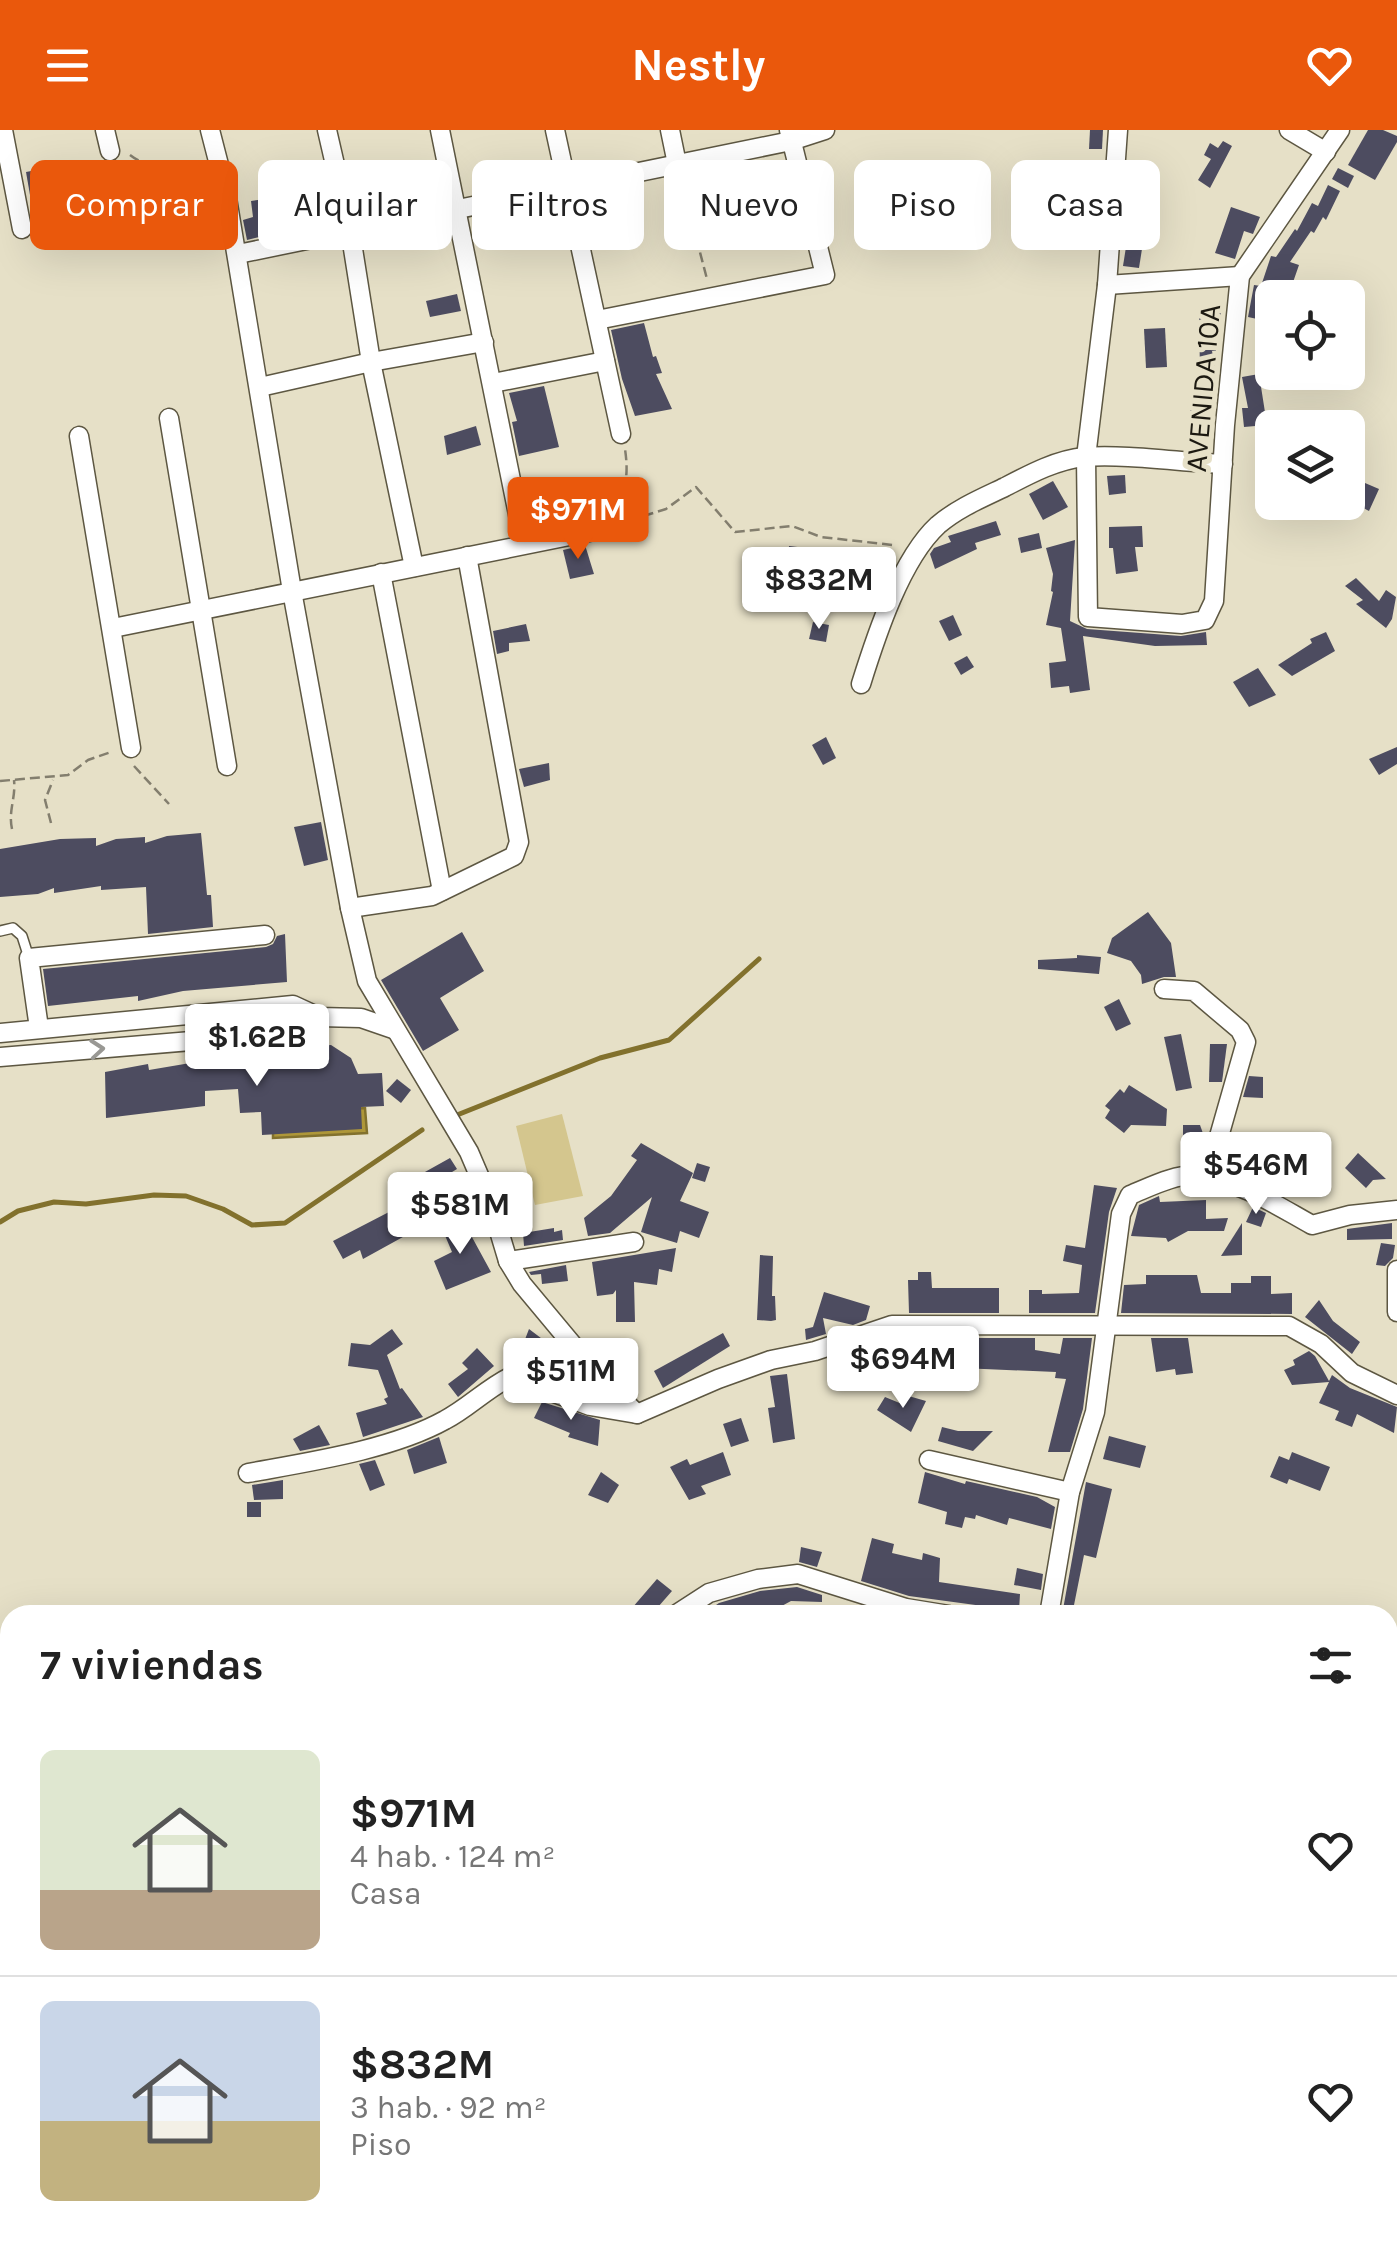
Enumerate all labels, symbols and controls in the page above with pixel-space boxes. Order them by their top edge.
icon: menu [40,38,95,93]
icon: heart [1302,38,1357,93]
text: Nestly [632,39,765,91]
chip: Comprar [30,160,238,250]
chip: Alquilar [258,160,452,250]
chip: Filtros [472,160,644,250]
chip: Nuevo [664,160,834,250]
chip: Piso [854,160,991,250]
chip: Casa [1011,160,1160,250]
map controls [1255,280,1365,520]
button: locate [1255,280,1365,390]
street label: AVENIDA 10A [1178,303,1228,473]
button: layers [1255,410,1365,520]
pin: $971M [508,477,648,562]
text: $971M [530,491,626,528]
pin: $832M [749,547,889,632]
text: $832M [764,561,874,598]
pin: $1.62B [176,1004,338,1089]
text: $1.62B [207,1018,307,1055]
one-way arrow [90,1039,106,1060]
pin: $546M [1186,1132,1326,1217]
text: $546M [1202,1146,1310,1183]
pin: $581M [390,1172,530,1257]
text: $581M [410,1186,510,1223]
pin: $694M [833,1326,973,1411]
pin: $511M [501,1338,641,1423]
text: $694M [849,1340,957,1377]
text: $511M [525,1352,617,1389]
icon: filters [1303,1638,1358,1693]
text: 7 viviendas [40,1640,264,1690]
text: $971M [350,1788,477,1838]
icon: home [120,1790,240,1910]
icon: heart [1303,1823,1358,1878]
text: 4 hab. · 124 m² [350,1838,555,1875]
text: Casa [350,1875,422,1912]
text: $832M [350,2039,494,2089]
icon: home [120,2041,240,2161]
icon: heart [1303,2074,1358,2129]
text: 3 hab. · 92 m² [350,2089,546,2126]
text: Piso [350,2126,412,2163]

